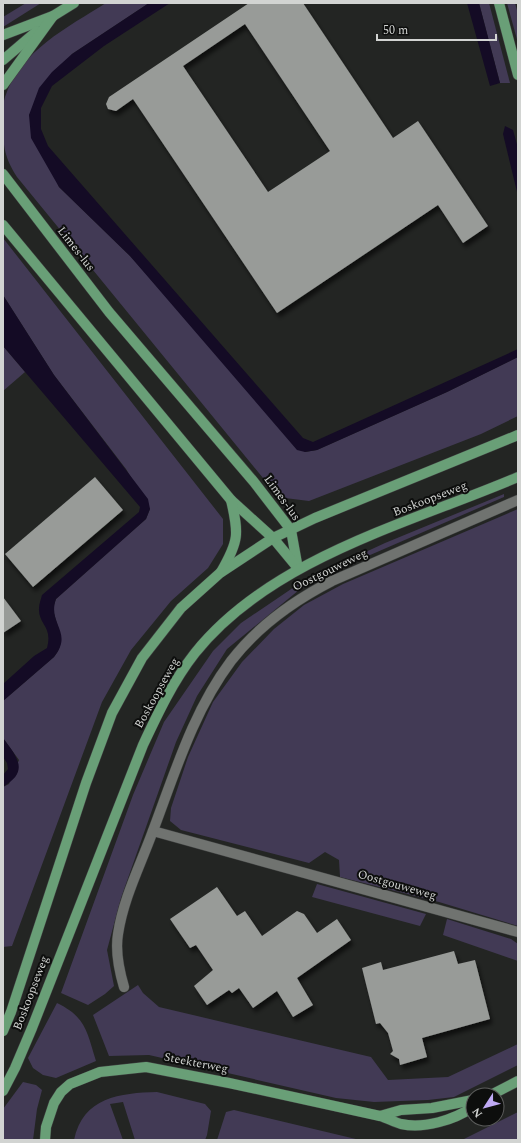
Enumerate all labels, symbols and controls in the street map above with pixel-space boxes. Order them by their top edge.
scale bar [377,16,496,42]
text: 50 m [383,21,408,40]
street label: Limes-lus [52,222,100,276]
street label: Limes-lus [259,471,305,525]
street label: Boskoopseweg [390,476,470,522]
street label: Oostgouweweg [289,544,371,596]
street label: Boskoopseweg [130,654,184,732]
street label: Oostgouweweg [355,865,439,905]
street label: Boskoopseweg [8,953,54,1033]
street label: Steekterweg [162,1047,230,1079]
north arrow [465,1087,505,1127]
text: N [468,1104,487,1121]

